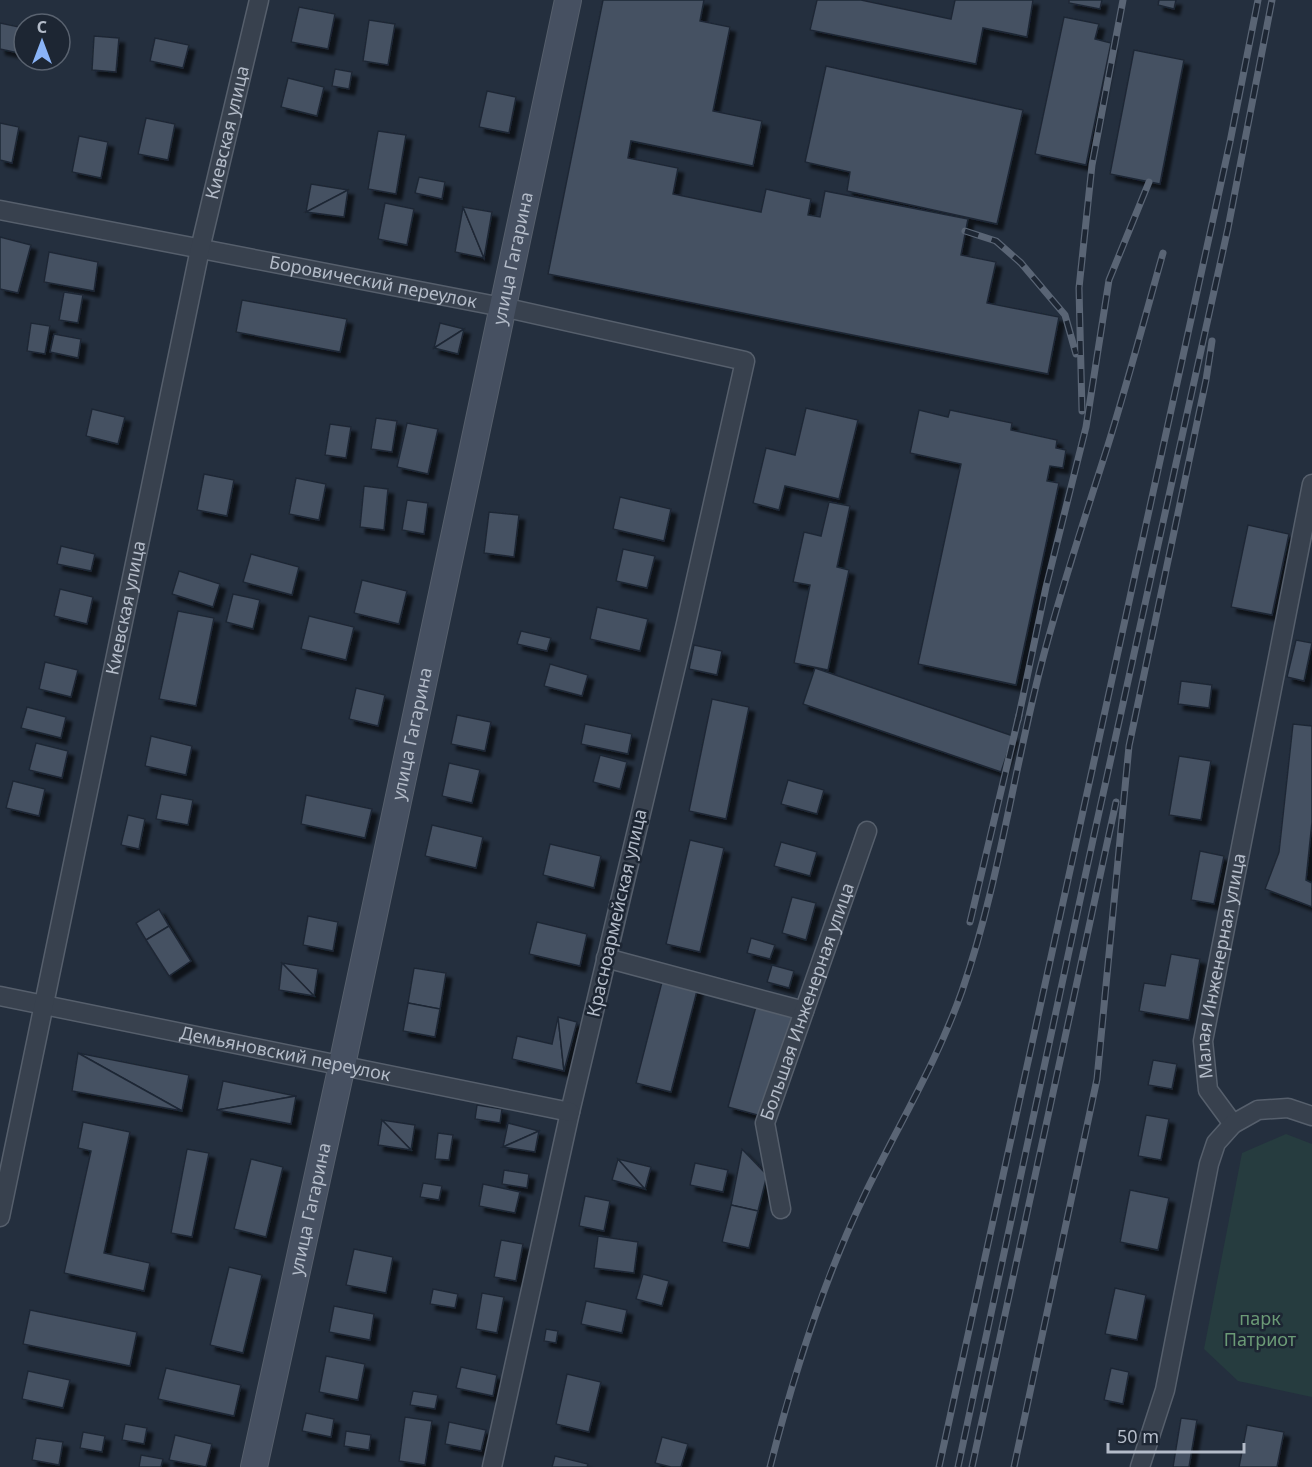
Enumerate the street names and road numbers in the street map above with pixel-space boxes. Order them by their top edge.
street label: Киевская улица [199,63,254,202]
street label: улица Гагарина [486,190,538,327]
street label: Боровический переулок [267,249,480,313]
street label: Киевская улица [99,538,150,677]
street label: улица Гагарина [385,665,437,802]
street label: Красноармейская улица [580,806,652,1019]
street label: Малая Инженерная улица [1190,851,1250,1080]
street label: Большая Инженерная улица [754,879,859,1123]
street label: Демьяновский переулок [178,1020,393,1086]
street label: улица Гагарина [283,1140,336,1278]

